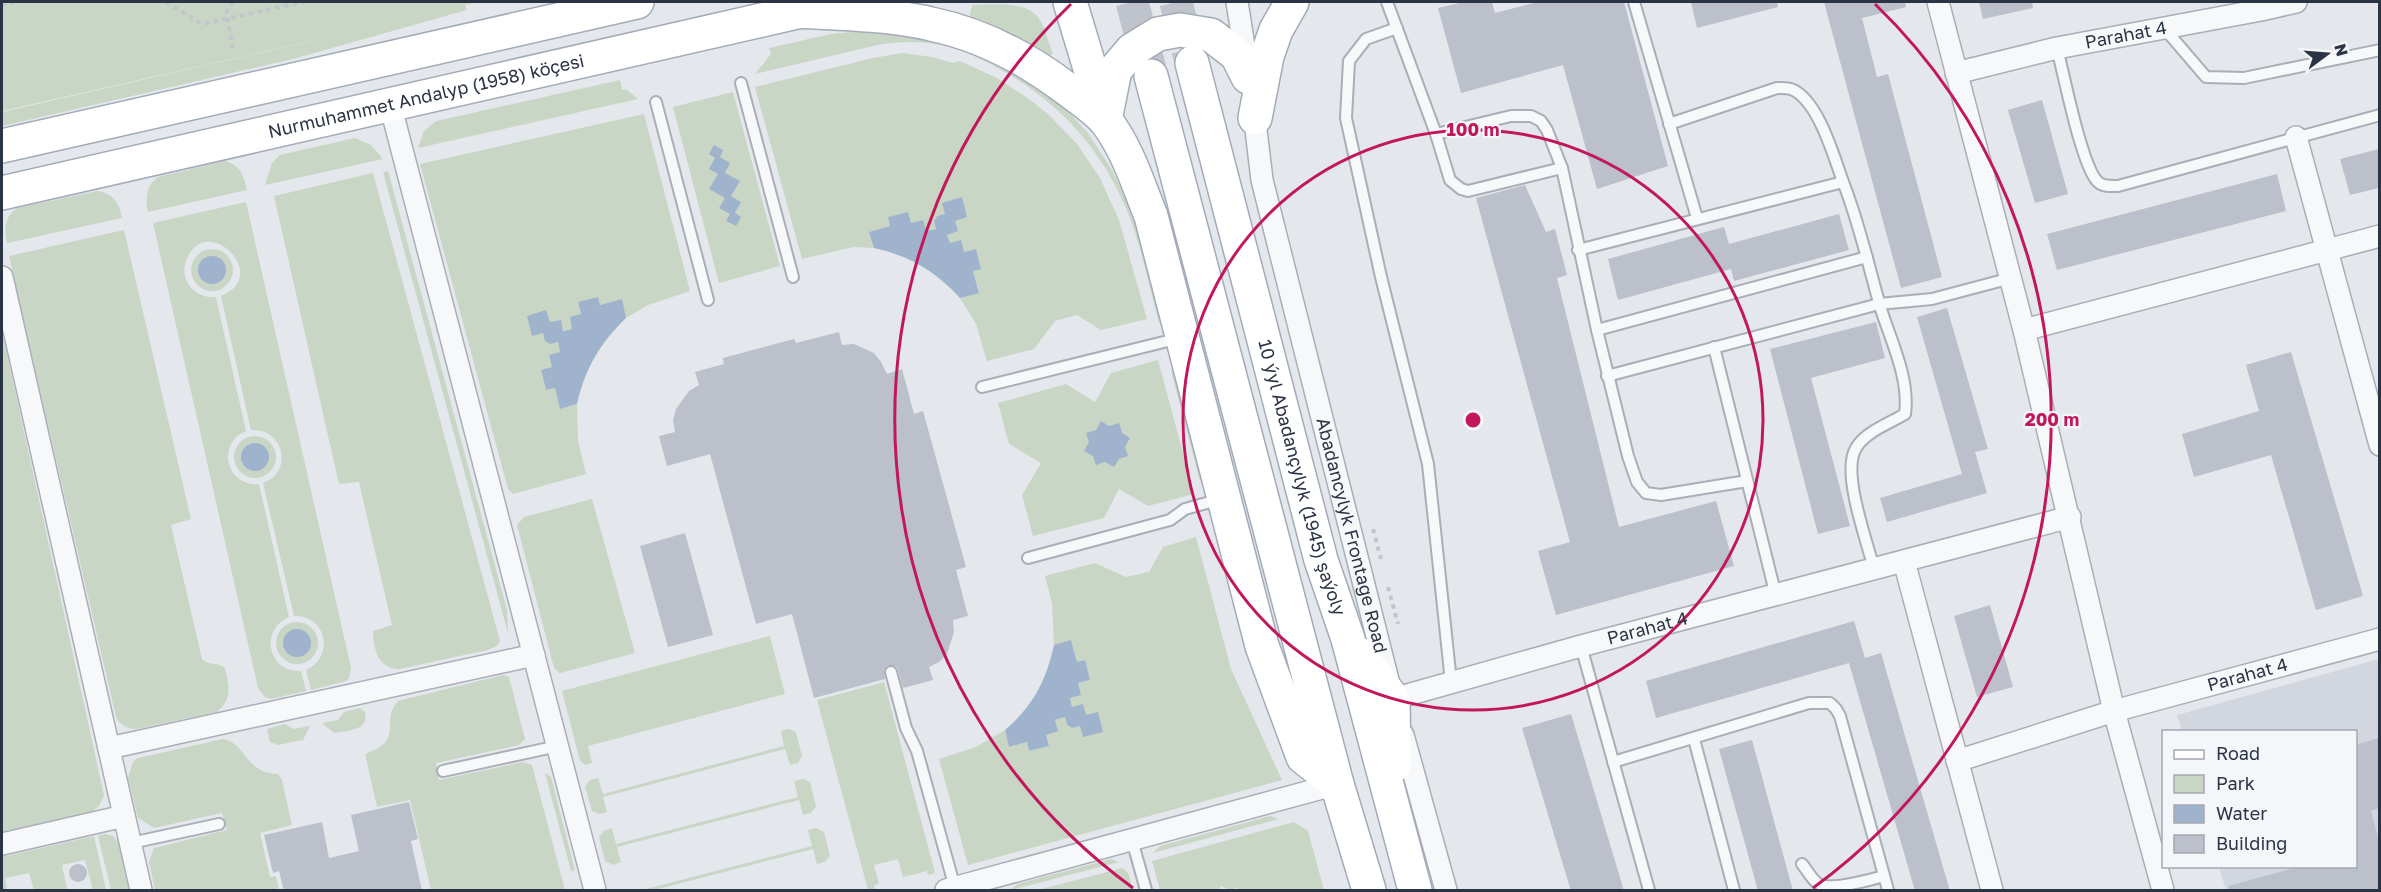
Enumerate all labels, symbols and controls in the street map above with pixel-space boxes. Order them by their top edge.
street label: Parahat 4 [2083,16,2168,53]
north arrow [2297,24,2357,84]
text: N [2330,41,2353,58]
street label: Nurmuhammet Andalyp (1958) köçesi [266,49,586,142]
text: 100 m [1447,118,1499,140]
street label: 10 ýyl Abadançylyk (1945) şaýoly [1254,337,1351,618]
text: 200 m [2025,408,2079,430]
centre of rings [1463,410,1483,430]
street label: Abadancylyk Frontage Road [1312,415,1393,655]
street label: Parahat 4 [1604,606,1690,649]
street label: Parahat 4 [2204,653,2290,695]
legend [2162,730,2357,868]
text: Road [2216,742,2260,764]
text: Park [2216,772,2255,794]
text: Water [2216,802,2267,824]
text: Building [2216,832,2287,854]

